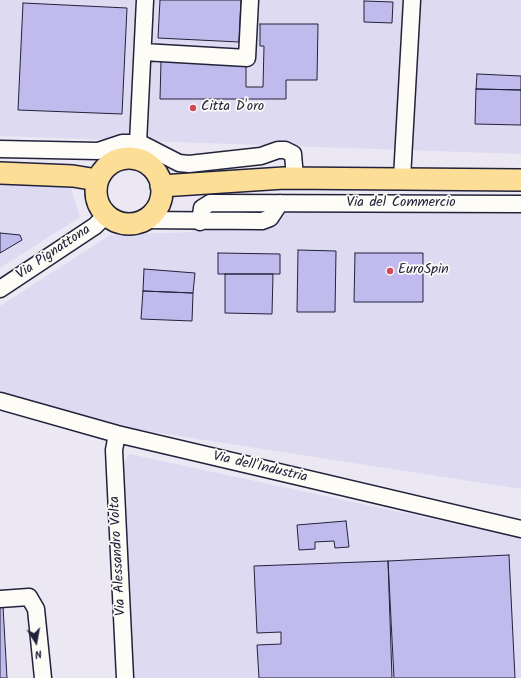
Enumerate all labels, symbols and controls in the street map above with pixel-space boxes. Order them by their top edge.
place label: Citta D'oro [201,100,264,116]
marker: Citta D'oro [188,103,198,113]
street label: Via del Commercio [346,196,456,212]
street label: Via Pignattona [14,222,94,284]
place label: EuroSpin [398,263,449,279]
marker: EuroSpin [385,266,395,276]
street label: Via dell'Industria [211,449,309,487]
street label: Via Alessandro Volta [107,496,131,616]
north arrow [16,622,56,662]
text: N [33,644,43,663]

